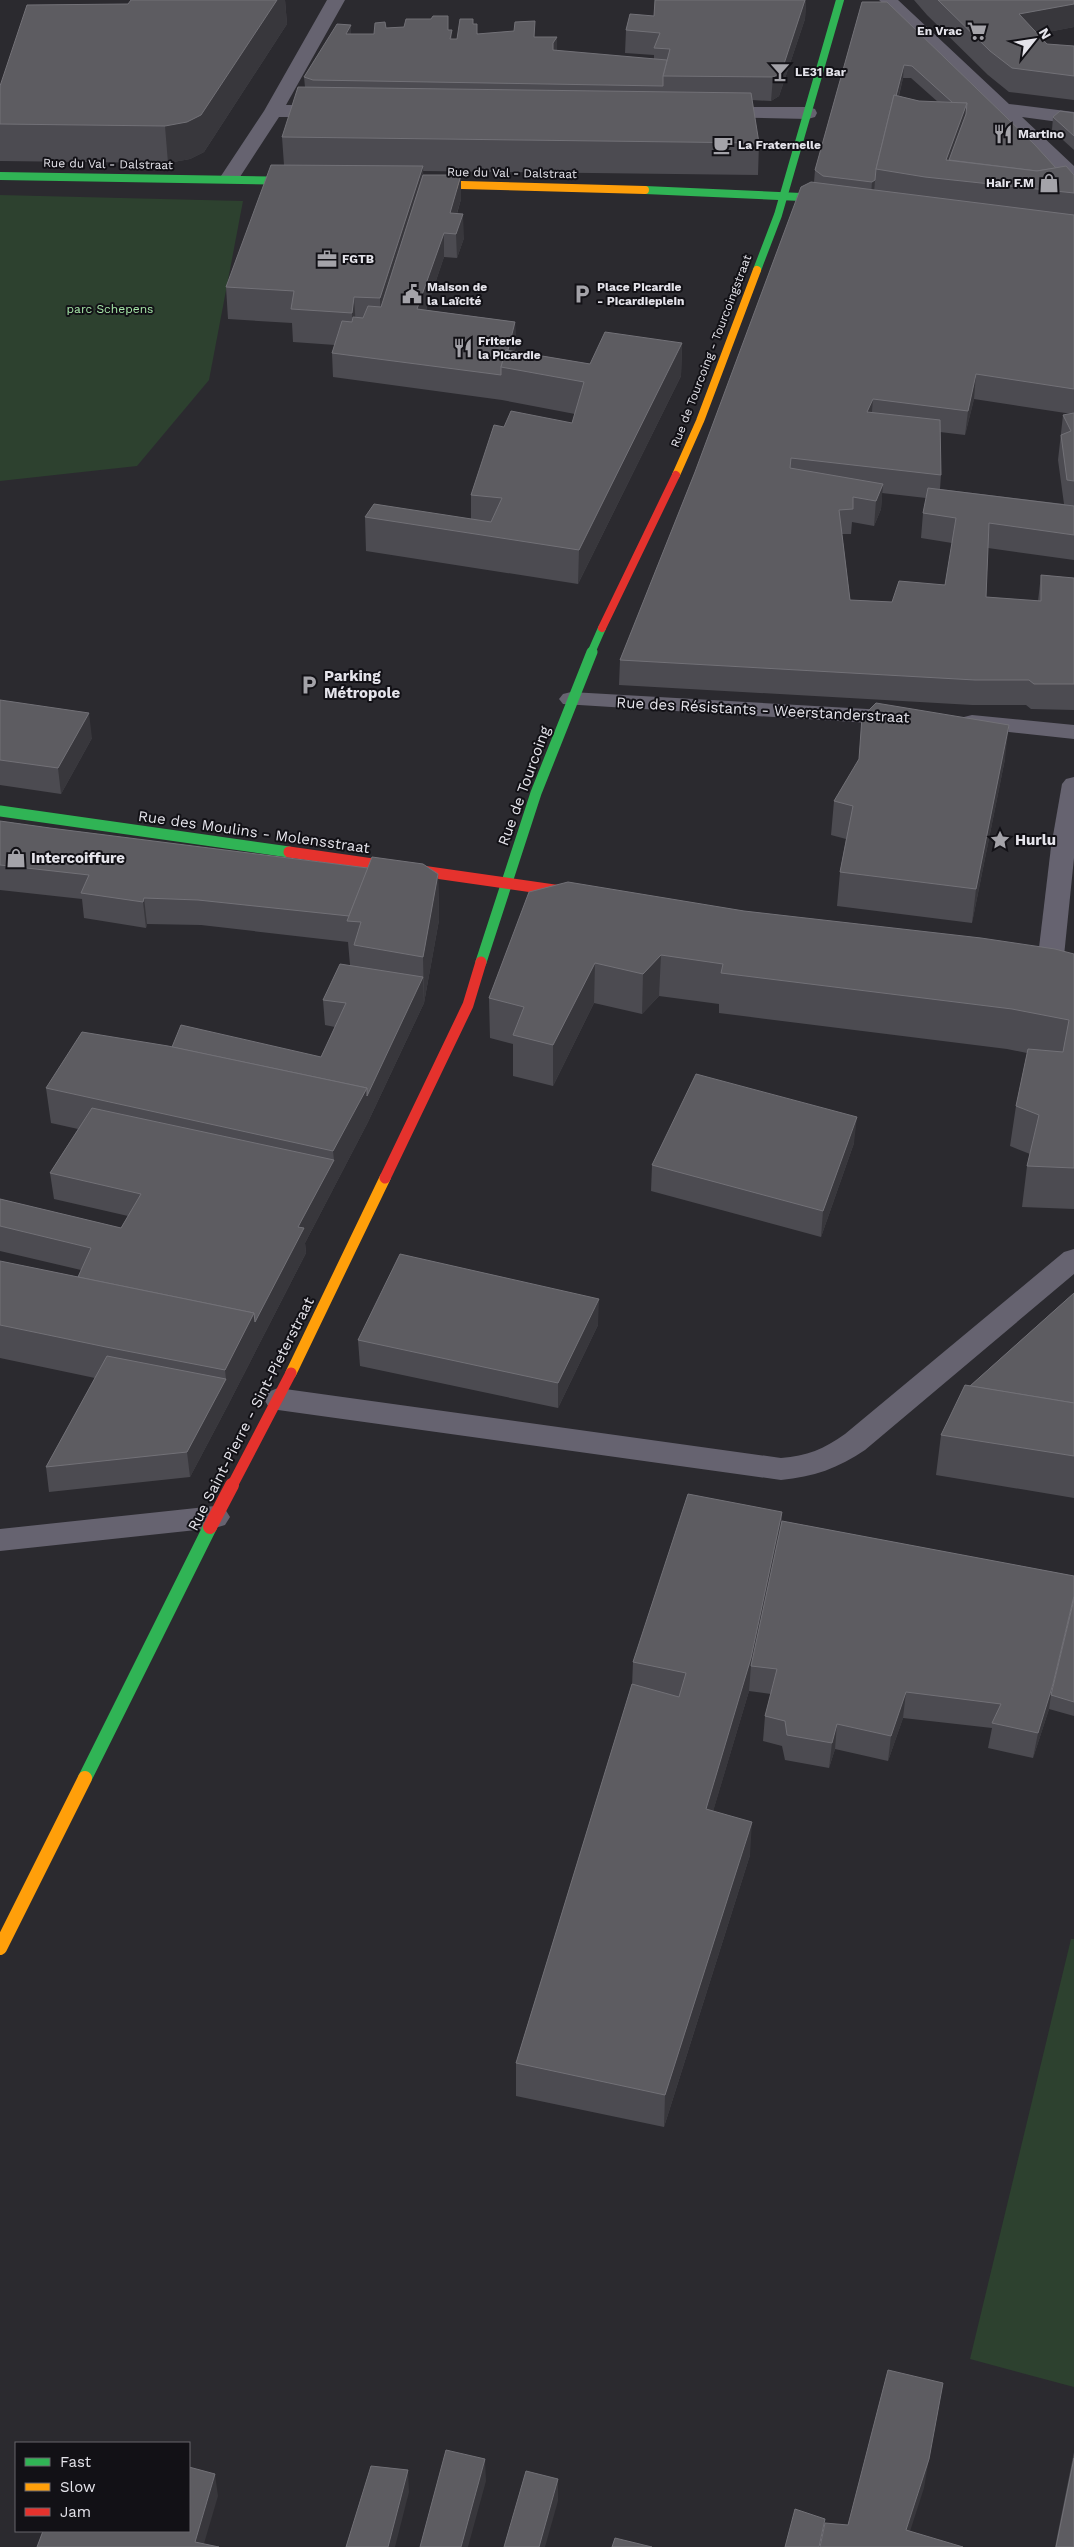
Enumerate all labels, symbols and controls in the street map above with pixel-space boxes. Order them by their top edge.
north arrow [1009,15,1059,65]
supermarket icon: En Vrac [966,20,988,42]
place label: En Vrac [917,24,962,38]
text: N [1036,25,1055,42]
bar icon: LE31 Bar [769,61,791,83]
place label: LE31 Bar [795,65,847,79]
restaurant icon: Martino [992,123,1014,145]
place label: Martino [1018,127,1064,141]
cafe icon: La Fraternelle [712,134,734,156]
place label: La Fraternelle [738,138,821,152]
street label: Rue du Val - Dalstraat [43,156,173,172]
street label: Rue du Val - Dalstraat [447,165,577,181]
shop icon: Hair F.M [1038,172,1060,194]
place label: Hair F.M [986,176,1034,190]
office icon: FGTB [316,248,338,270]
place label: FGTB [342,252,374,266]
street label: Rue de Tourcoing - Tourcoingstraat [668,253,754,449]
place label: Maison de la Laïcité [427,280,487,308]
place label: Place Picardie - Picardieplein [597,280,684,308]
public building icon: Maison de la Laïcité [401,283,423,305]
parking icon: Place Picardie - Picardieplein [571,283,593,305]
park label: parc Schepens [67,302,153,316]
place label: Friterie la Picardie [478,334,541,362]
restaurant icon: Friterie la Picardie [452,337,474,359]
place label: Parking Métropole [324,667,400,702]
parking icon: Parking Métropole [298,674,320,696]
street label: Rue des Résistants - Weerstanderstraat [616,693,911,727]
street label: Rue de Tourcoing [494,724,554,848]
street label: Rue des Moulins - Molensstraat [137,807,372,857]
place icon: Hurlu [989,829,1011,851]
place label: Hurlu [1015,831,1056,849]
shop icon: Intercoiffure [5,847,27,869]
place label: Intercoiffure [31,849,125,867]
street label: Rue Saint-Pierre - Sint-Pieterstraat [184,1294,318,1534]
legend [15,2442,190,2532]
text: Fast [60,2453,92,2471]
text: Slow [60,2478,96,2496]
text: Jam [60,2503,91,2521]

